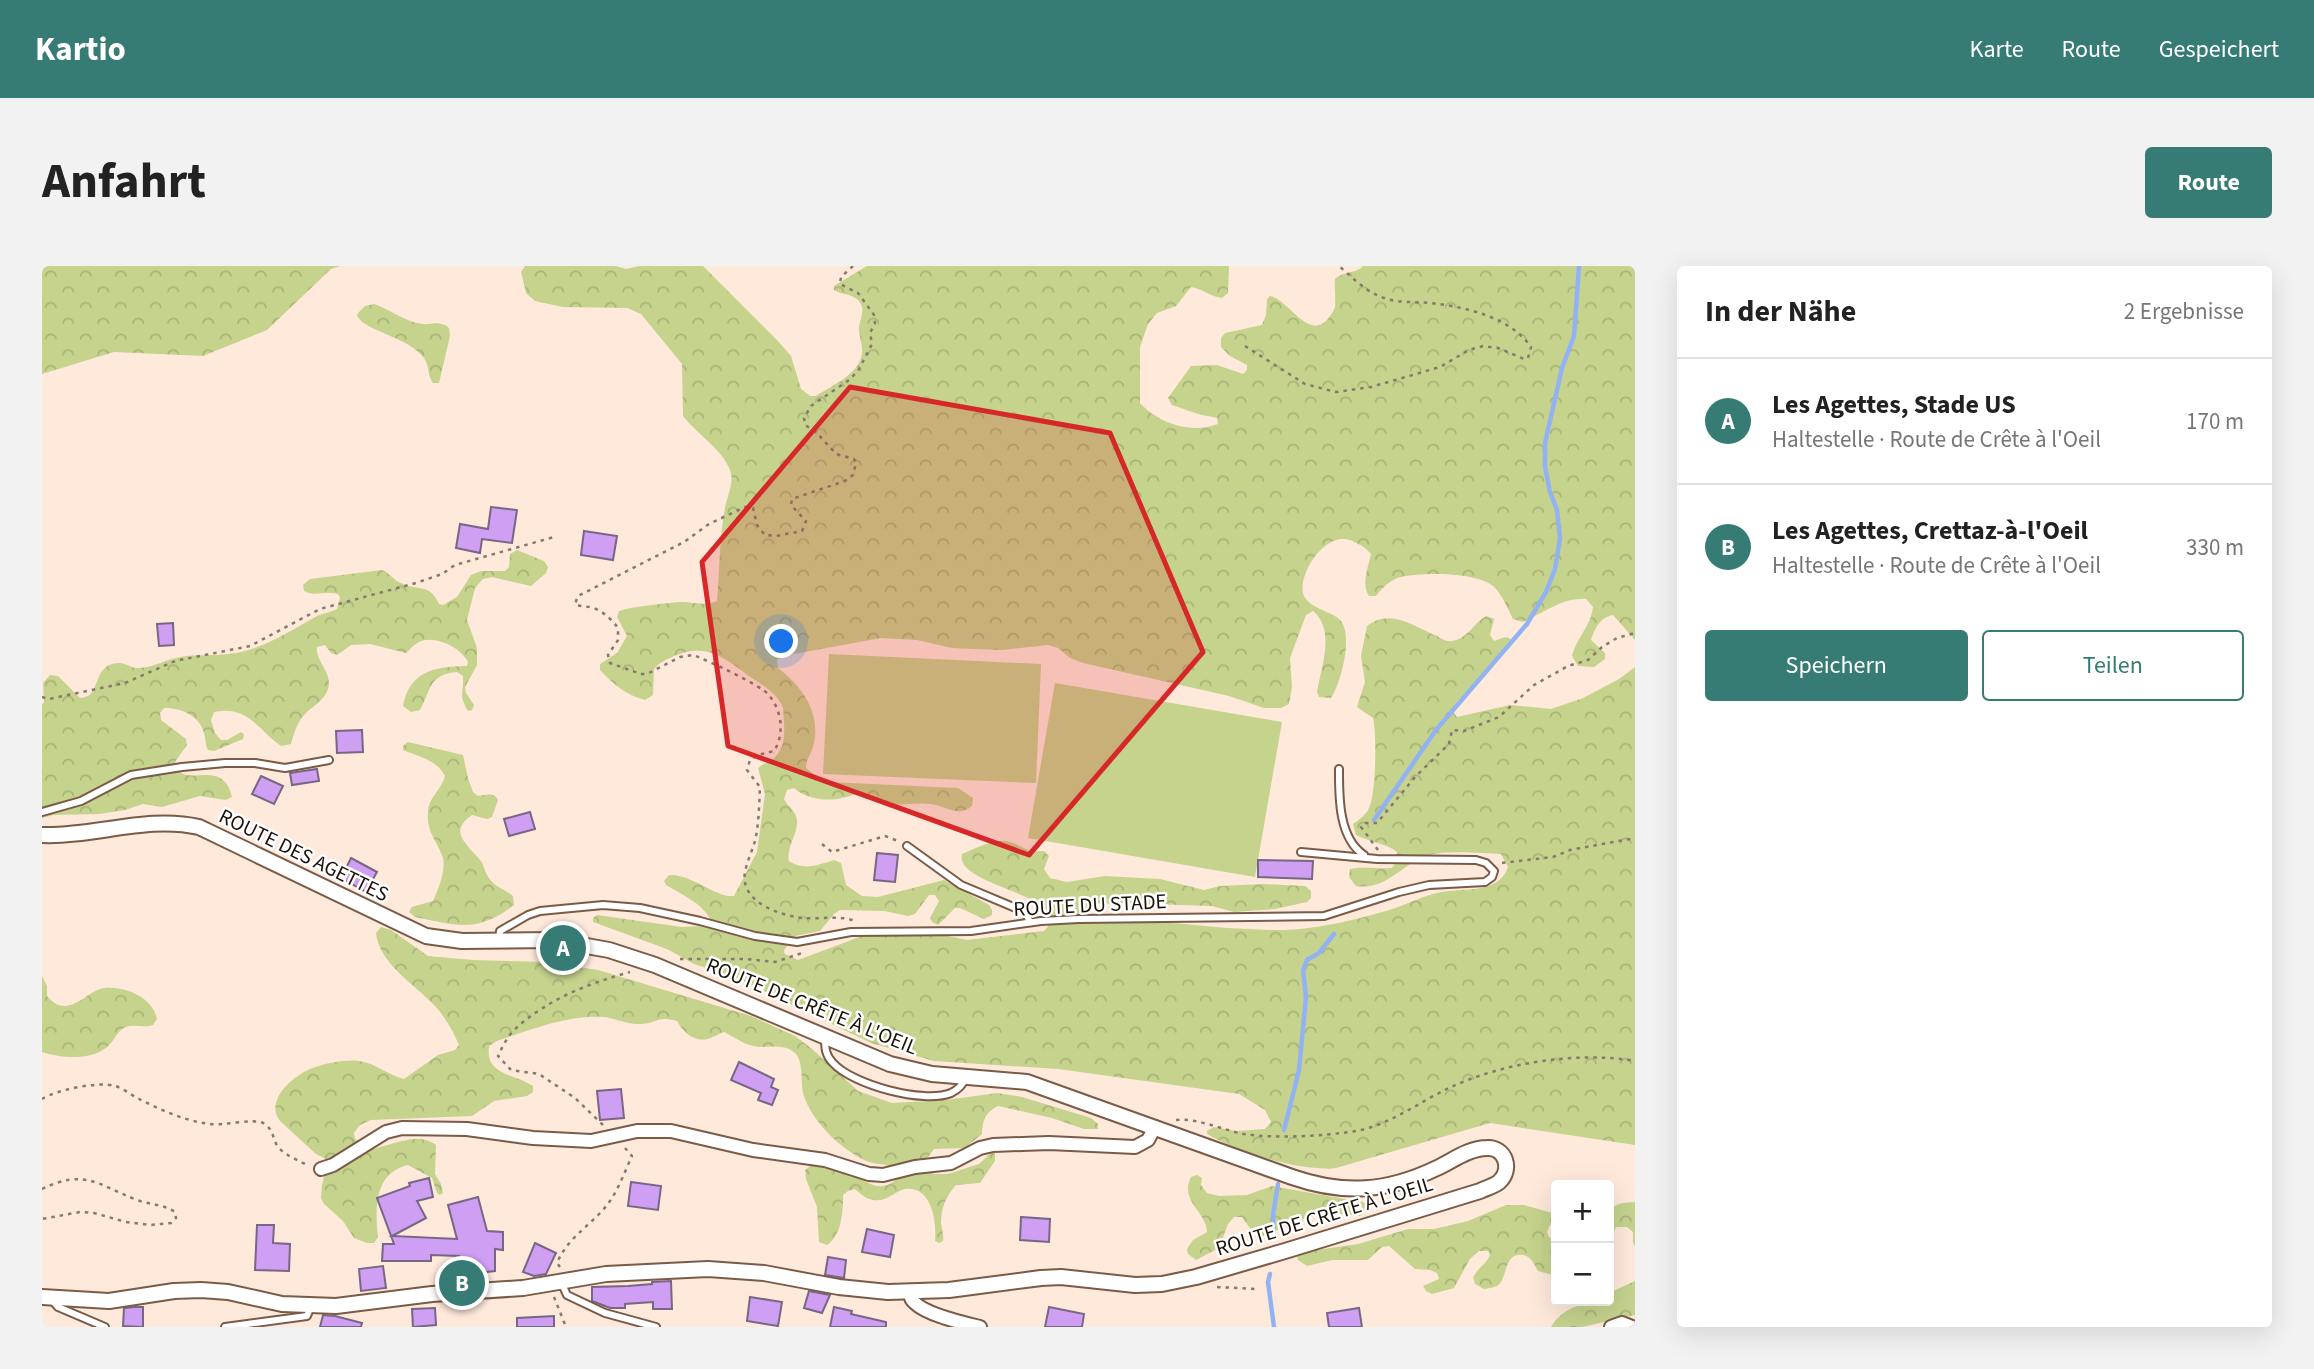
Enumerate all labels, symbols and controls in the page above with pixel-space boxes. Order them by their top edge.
text: Kartio [35,26,126,73]
text: Karte [1970,32,2024,67]
text: Route [2062,32,2121,67]
text: Gespeichert [2159,32,2279,67]
text: Anfahrt [42,147,206,217]
button: Route [2145,147,2272,218]
text: In der Nähe [1705,290,1856,333]
text: 2 Ergebnisse [2124,295,2244,328]
text: Les Agettes, Stade US [1772,386,2016,423]
text: A [1721,405,1735,438]
text: 170 m [2186,405,2244,438]
text: Haltestelle · Route de Crête à l'Oeil [1772,423,2101,456]
text: Les Agettes, Crettaz-à-l'Oeil [1772,512,2088,549]
text: B [1721,531,1735,564]
text: 330 m [2186,531,2244,564]
text: Haltestelle · Route de Crête à l'Oeil [1772,549,2101,582]
your location [764,624,798,658]
button: Speichern [1705,630,1968,701]
button: Teilen [1982,630,2244,701]
street label: ROUTE DES AGETTES [214,801,394,909]
street label: ROUTE DU STADE [1013,886,1167,924]
pin: A [540,922,586,974]
street label: ROUTE DE CRÊTE À L'OEIL [702,950,922,1062]
street label: ROUTE DE CRÊTE À L'OEIL [1212,1169,1436,1263]
map controls [1551,1180,1614,1306]
button: + [1551,1180,1614,1243]
button: − [1551,1243,1614,1306]
pin: B [439,1257,485,1309]

